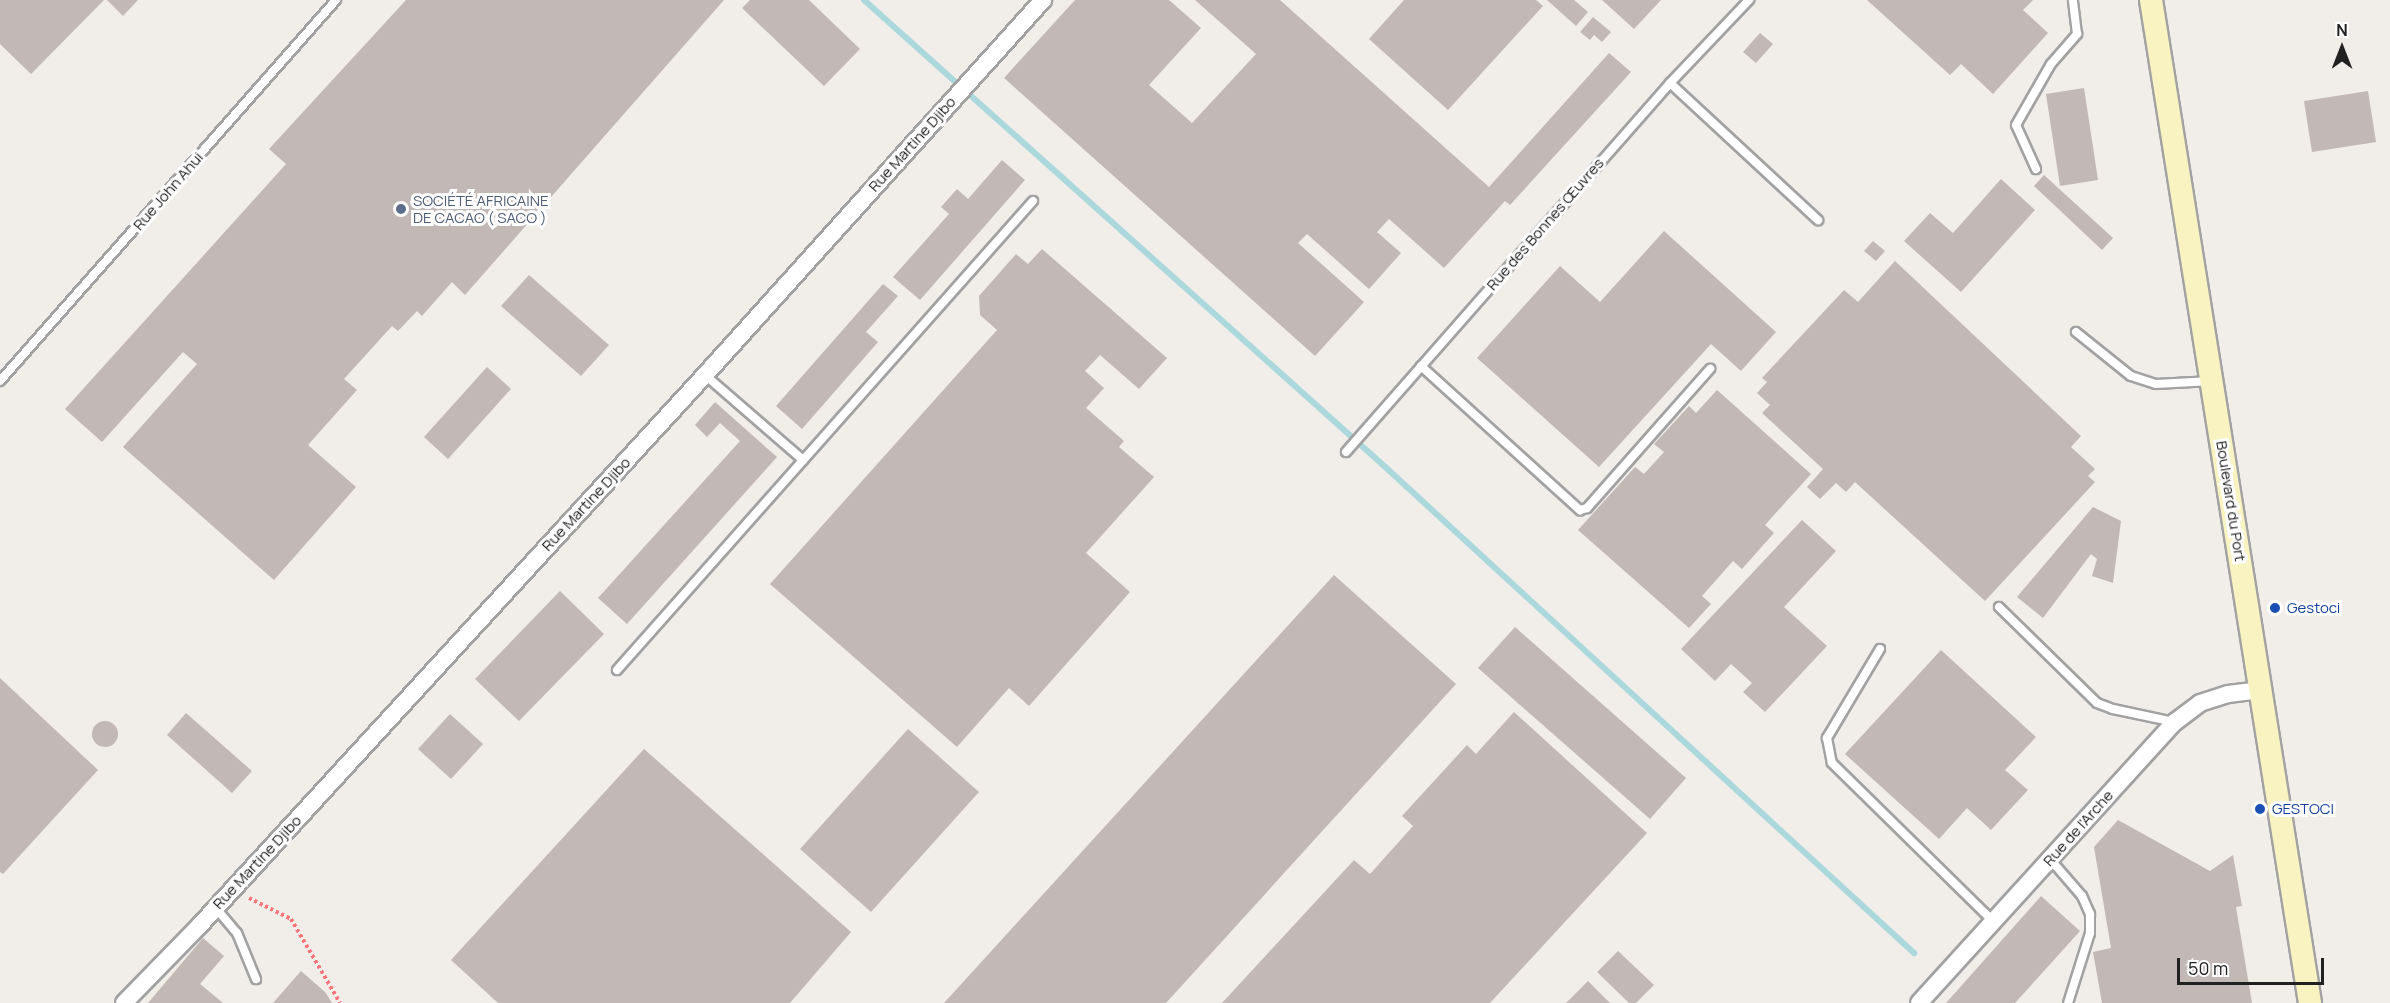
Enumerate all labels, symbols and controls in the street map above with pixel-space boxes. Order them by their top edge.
north arrow [2312,18,2372,78]
text: N [2336,19,2348,41]
street label: Rue Martine Djibo [865,93,959,195]
street label: Rue John Ahui [129,148,207,234]
street label: Rue des Bonnes Œuvres [1483,154,1607,294]
place label: SOCIÉTÉ AFRICAINE DE CACAO ( SACO ) [413,191,549,226]
marker: SOCIÉTÉ AFRICAINE DE CACAO ( SACO ) [394,202,408,216]
street label: Boulevard du Port [2213,439,2249,563]
street label: Rue Martine Djibo [538,453,634,555]
place label: Gestoci [2287,599,2340,617]
marker: Gestoci [2268,601,2282,615]
street label: Rue de l'Arche [2039,786,2117,870]
place label: GESTOCI [2272,800,2334,818]
marker: GESTOCI [2253,802,2267,816]
street label: Rue Martine Djibo [209,811,305,913]
scale bar [2180,946,2327,984]
text: 50 m [2188,956,2228,980]

